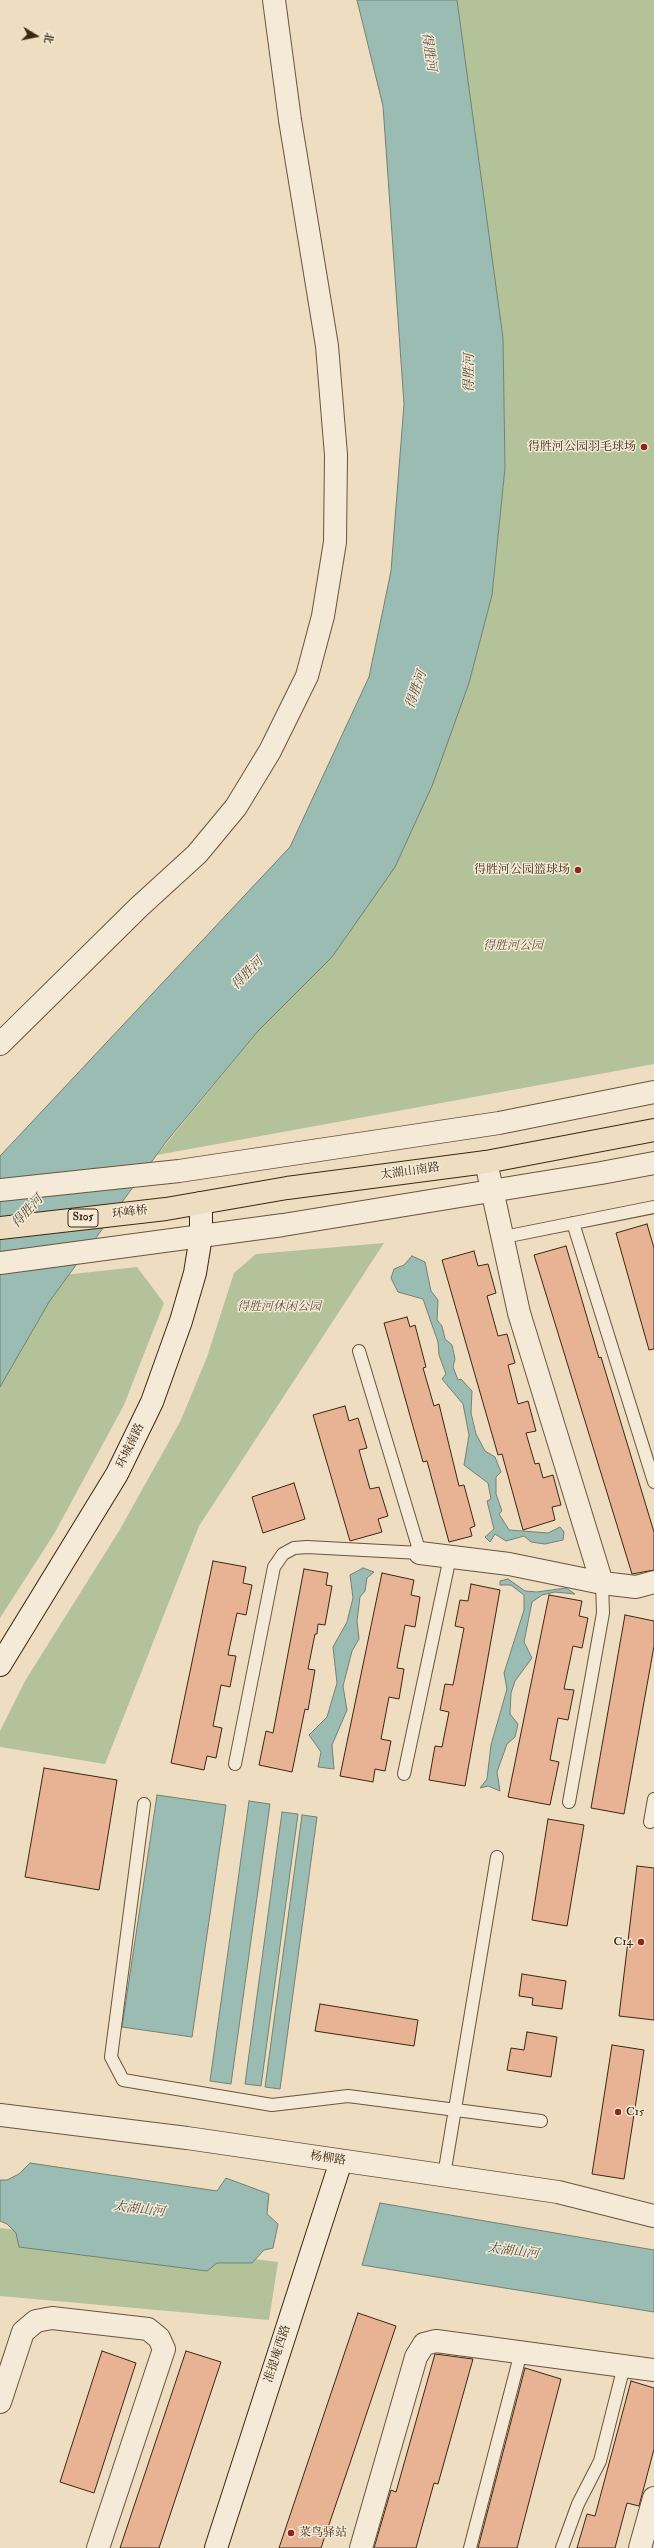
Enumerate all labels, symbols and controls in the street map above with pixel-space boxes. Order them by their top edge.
north arrow [16,16,56,56]
text: 北 [41,32,56,45]
water label: 得胜河 [418,32,438,72]
water label: 得胜河 [462,354,478,392]
place label: 得胜河公园羽毛球场 [528,440,636,454]
marker: 得胜河公园羽毛球场 [639,442,649,452]
water label: 得胜河 [403,669,431,711]
place label: 得胜河公园篮球场 [474,863,570,877]
marker: 得胜河公园篮球场 [573,865,583,875]
park label: 得胜河公园 [483,939,543,953]
water label: 得胜河 [229,955,267,993]
street label: 太湖山南路 [379,1161,441,1183]
water label: 得胜河 [9,1192,47,1232]
street label: 环峰桥 [111,1204,149,1222]
road number: S105 [68,1209,98,1227]
park label: 得胜河休闲公园 [237,1300,321,1314]
street label: 环城南路 [114,1421,148,1471]
place label: C14 [613,1935,633,1949]
marker: C14 [636,1937,646,1947]
place label: C15 [626,2105,644,2119]
marker: C15 [613,2107,623,2117]
street label: 杨柳路 [309,2149,347,2169]
water label: 太湖山河 [112,2199,166,2221]
water label: 太湖山河 [486,2241,540,2263]
street label: 准提庵西路 [262,2323,294,2385]
place label: 菜鸟驿站 [299,2526,347,2540]
marker: 菜鸟驿站 [286,2528,296,2538]

